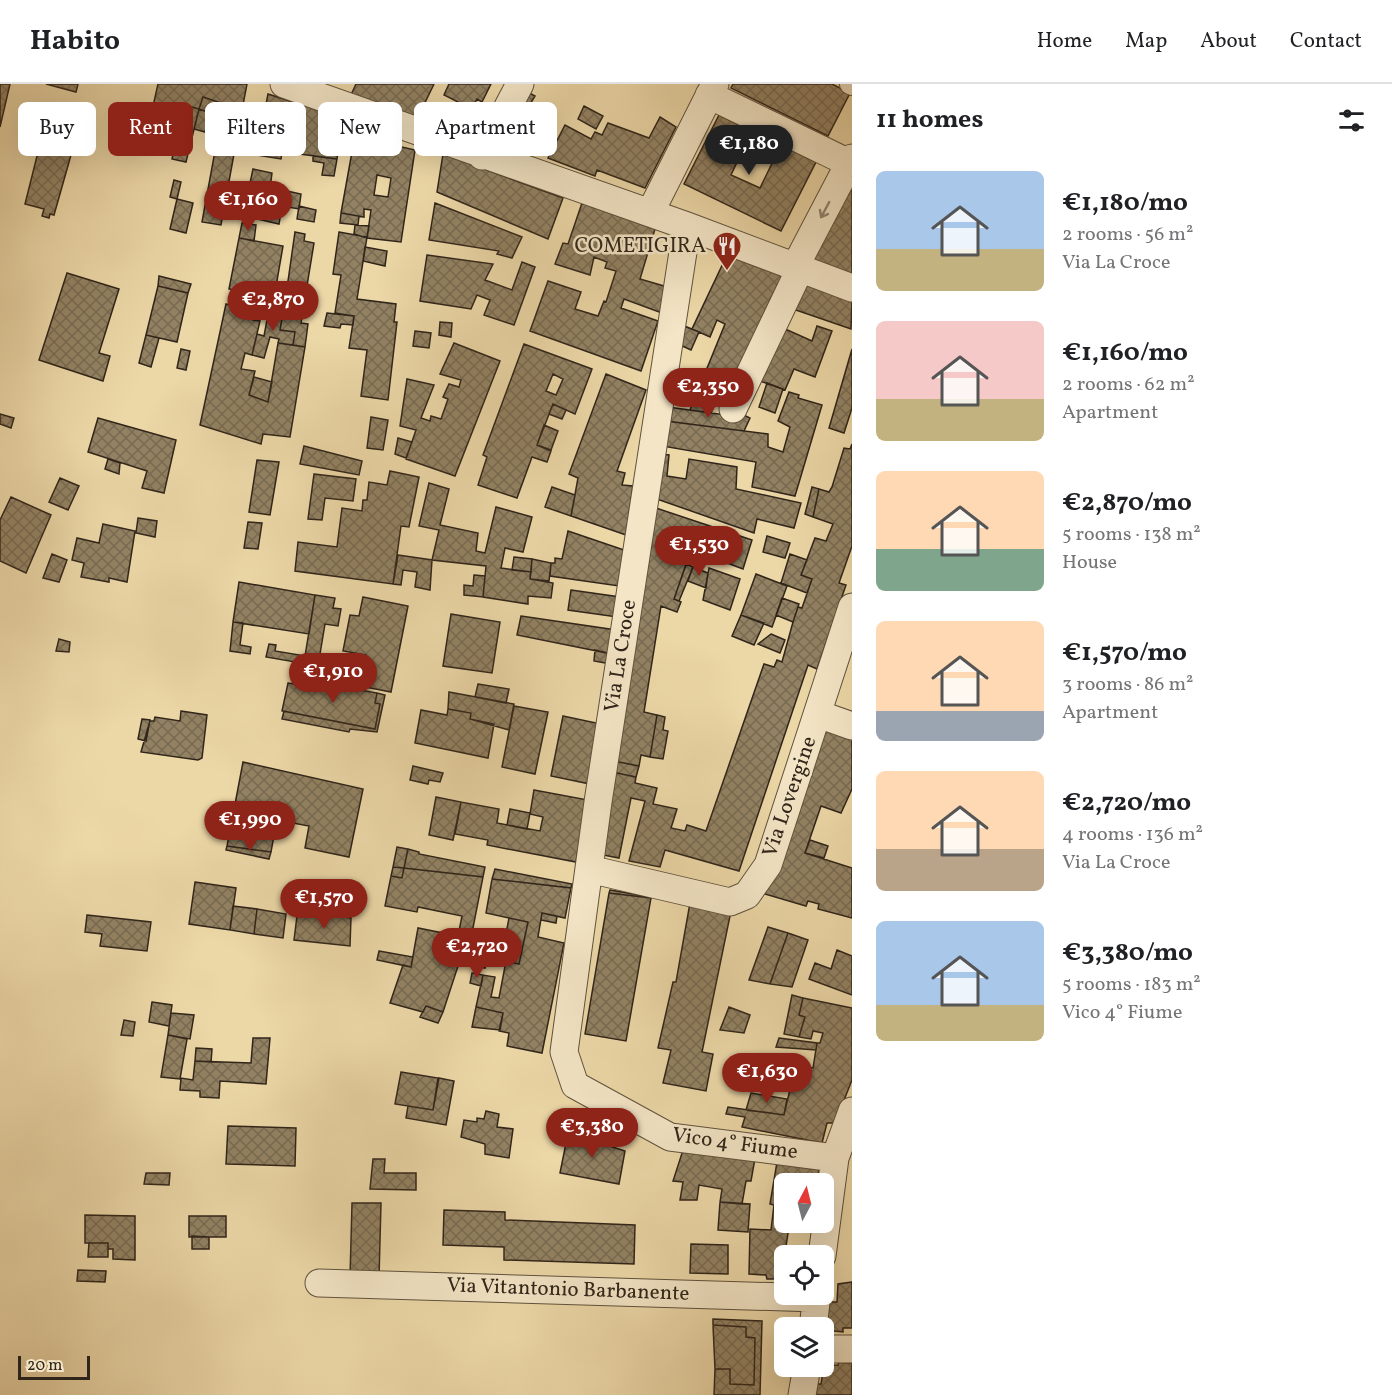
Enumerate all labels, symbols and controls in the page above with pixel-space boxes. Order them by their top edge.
text: Habito [30,22,120,61]
text: Home [1037,27,1092,56]
text: Map [1125,27,1167,56]
text: About [1200,27,1257,56]
text: Contact [1290,27,1362,56]
chip: Buy [18,102,96,156]
chip: Rent [108,102,193,156]
chip: Filters [205,102,306,156]
chip: New [318,102,402,156]
chip: Apartment [414,102,557,156]
text: 11 homes [876,102,983,138]
icon: filters [1335,104,1368,137]
pin: €1,180 [700,125,798,176]
text: €1,180 [719,130,779,158]
pin: €1,160 [199,181,297,232]
text: €1,180/mo [1062,185,1188,221]
text: €1,160 [218,186,278,214]
icon: home [924,195,996,267]
one-way arrow [819,201,831,218]
text: 2 rooms · 56 m² [1062,221,1193,249]
restaurant icon: COMETIGIRA [711,230,743,272]
place label: COMETIGIRA [574,232,706,261]
text: Via La Croce [1062,249,1170,277]
pin: €2,870 [224,281,322,332]
text: €2,870 [241,286,305,314]
text: €1,160/mo [1062,335,1188,371]
icon: home [924,345,996,417]
pin: €2,350 [659,368,757,419]
text: 2 rooms · 62 m² [1062,371,1195,399]
text: €2,350 [677,373,739,401]
text: Apartment [1062,399,1158,427]
text: €2,870/mo [1062,485,1192,521]
icon: home [924,495,996,567]
text: 5 rooms · 138 m² [1062,521,1201,549]
pin: €1,530 [650,526,748,577]
text: €1,530 [669,531,729,559]
text: House [1062,549,1117,577]
street label: Via La Croce [598,597,644,714]
text: €1,570/mo [1062,635,1187,671]
icon: home [924,645,996,717]
pin: €1,910 [284,653,382,704]
text: €1,910 [303,658,363,686]
text: 3 rooms · 86 m² [1062,671,1193,699]
text: Apartment [1062,699,1158,727]
street label: Via Lovergine [756,733,824,861]
text: €2,720/mo [1062,785,1191,821]
icon: home [924,795,996,867]
pin: €1,990 [201,801,299,852]
text: €1,990 [218,806,282,834]
text: 4 rooms · 136 m² [1062,821,1203,849]
text: Via La Croce [1062,849,1170,877]
pin: €1,570 [275,879,373,930]
text: €1,570 [294,884,354,912]
pin: €2,720 [428,928,526,979]
text: €2,720 [446,933,508,961]
text: €3,380/mo [1062,935,1193,971]
icon: home [924,945,996,1017]
text: 5 rooms · 183 m² [1062,971,1201,999]
text: Vico 4° Fiume [1062,999,1182,1027]
pin: €1,630 [718,1053,816,1104]
text: €1,630 [736,1058,798,1086]
pin: €3,380 [543,1108,641,1159]
text: €3,380 [560,1113,624,1141]
street label: Vico 4° Fiume [670,1121,800,1167]
north arrow [774,1173,834,1233]
map controls [774,1173,834,1377]
button: locate [774,1245,834,1305]
street label: Via Vitantonio Barbanente [446,1271,690,1309]
button: layers [774,1317,834,1377]
scale bar [18,1353,90,1380]
text: 20 m [27,1355,62,1377]

